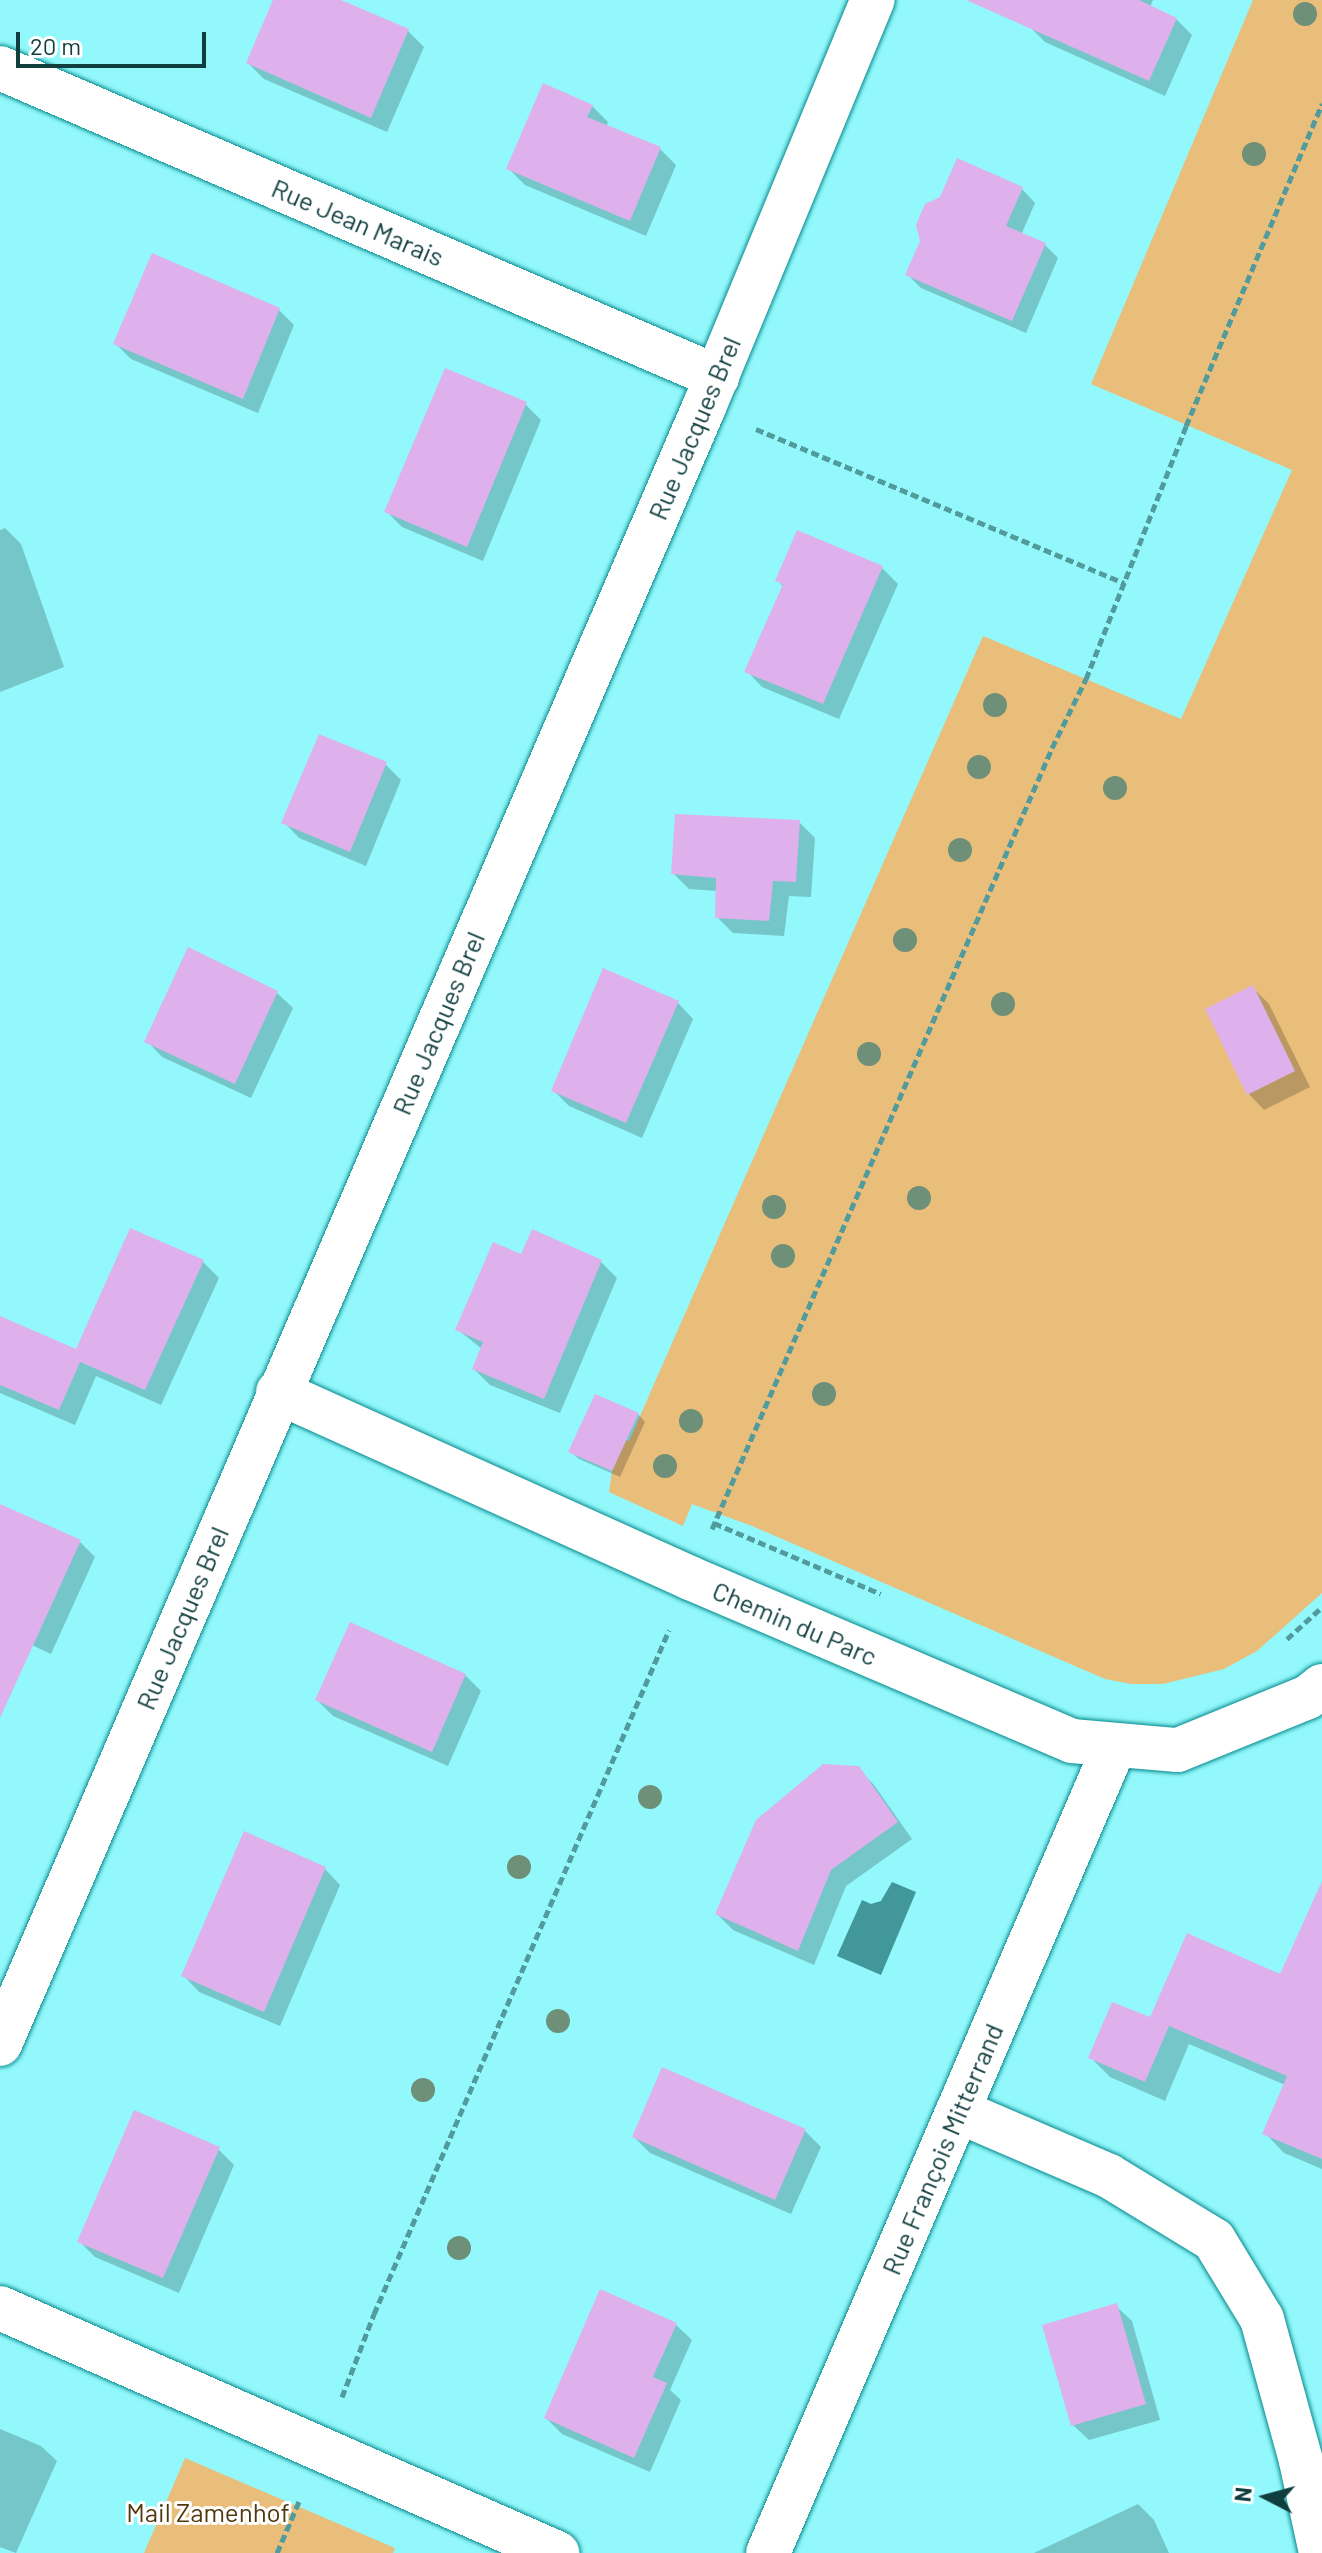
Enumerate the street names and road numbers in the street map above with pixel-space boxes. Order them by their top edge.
street label: Rue Jean Marais [267,172,449,272]
street label: Rue Jacques Brel [641,332,747,524]
street label: Rue Jacques Brel [385,927,491,1119]
street label: Rue Jacques Brel [129,1522,235,1714]
street label: Chemin du Parc [708,1574,882,1672]
street label: Rue François Mitterrand [875,2019,1009,2279]

